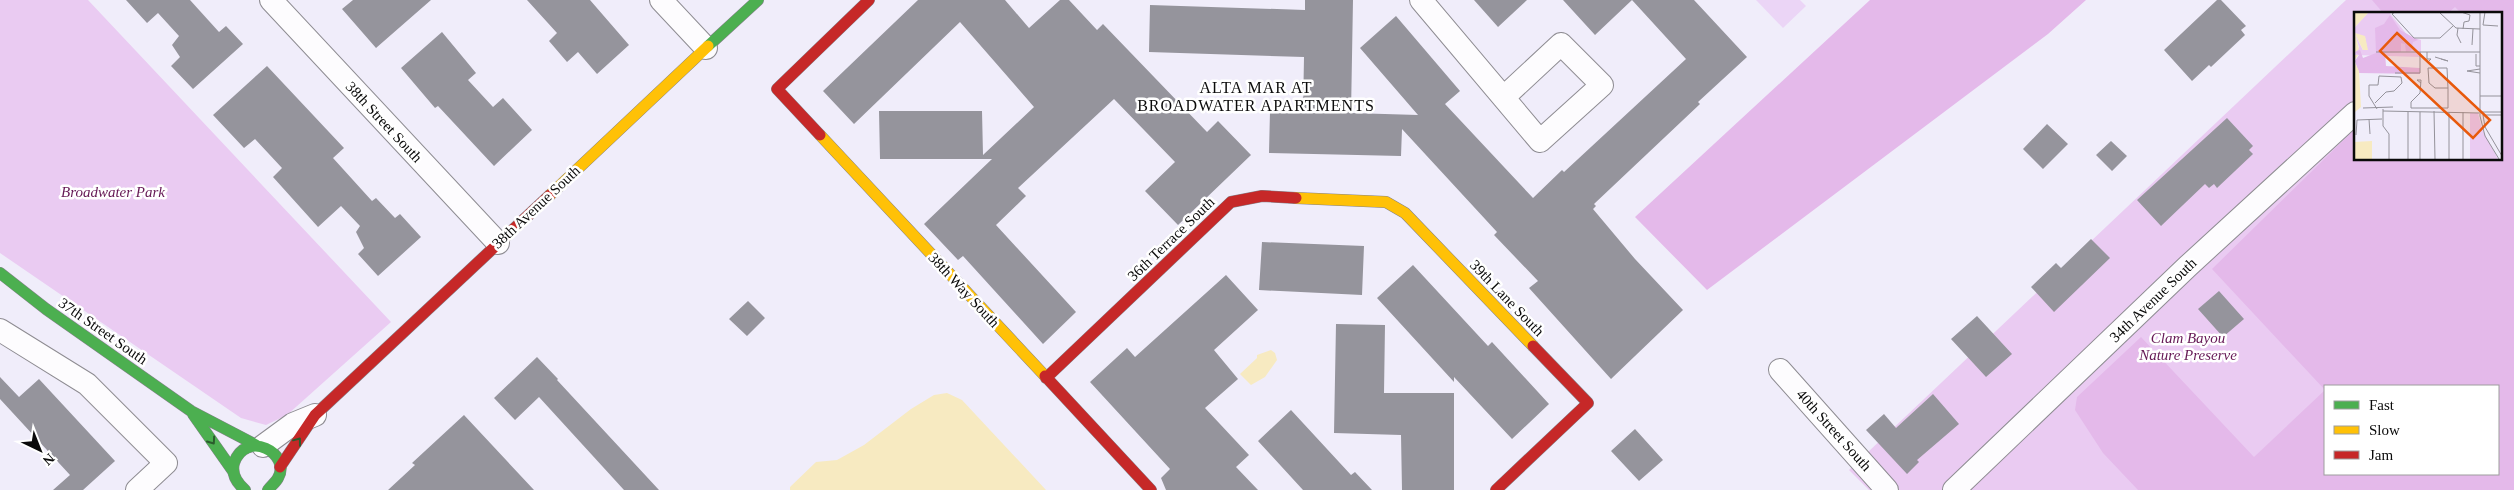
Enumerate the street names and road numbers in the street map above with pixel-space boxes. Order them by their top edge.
street label: 38th Street South [343,78,426,166]
street label: 38th Avenue South [489,162,583,252]
street label: 36th Terrace South [1125,193,1218,284]
street label: 38th Way South [925,249,1003,331]
street label: 34th Avenue South [2106,254,2200,345]
street label: 39th Lane South [1467,257,1548,340]
street label: 37th Street South [56,295,151,368]
street label: 40th Street South [1793,386,1875,474]

